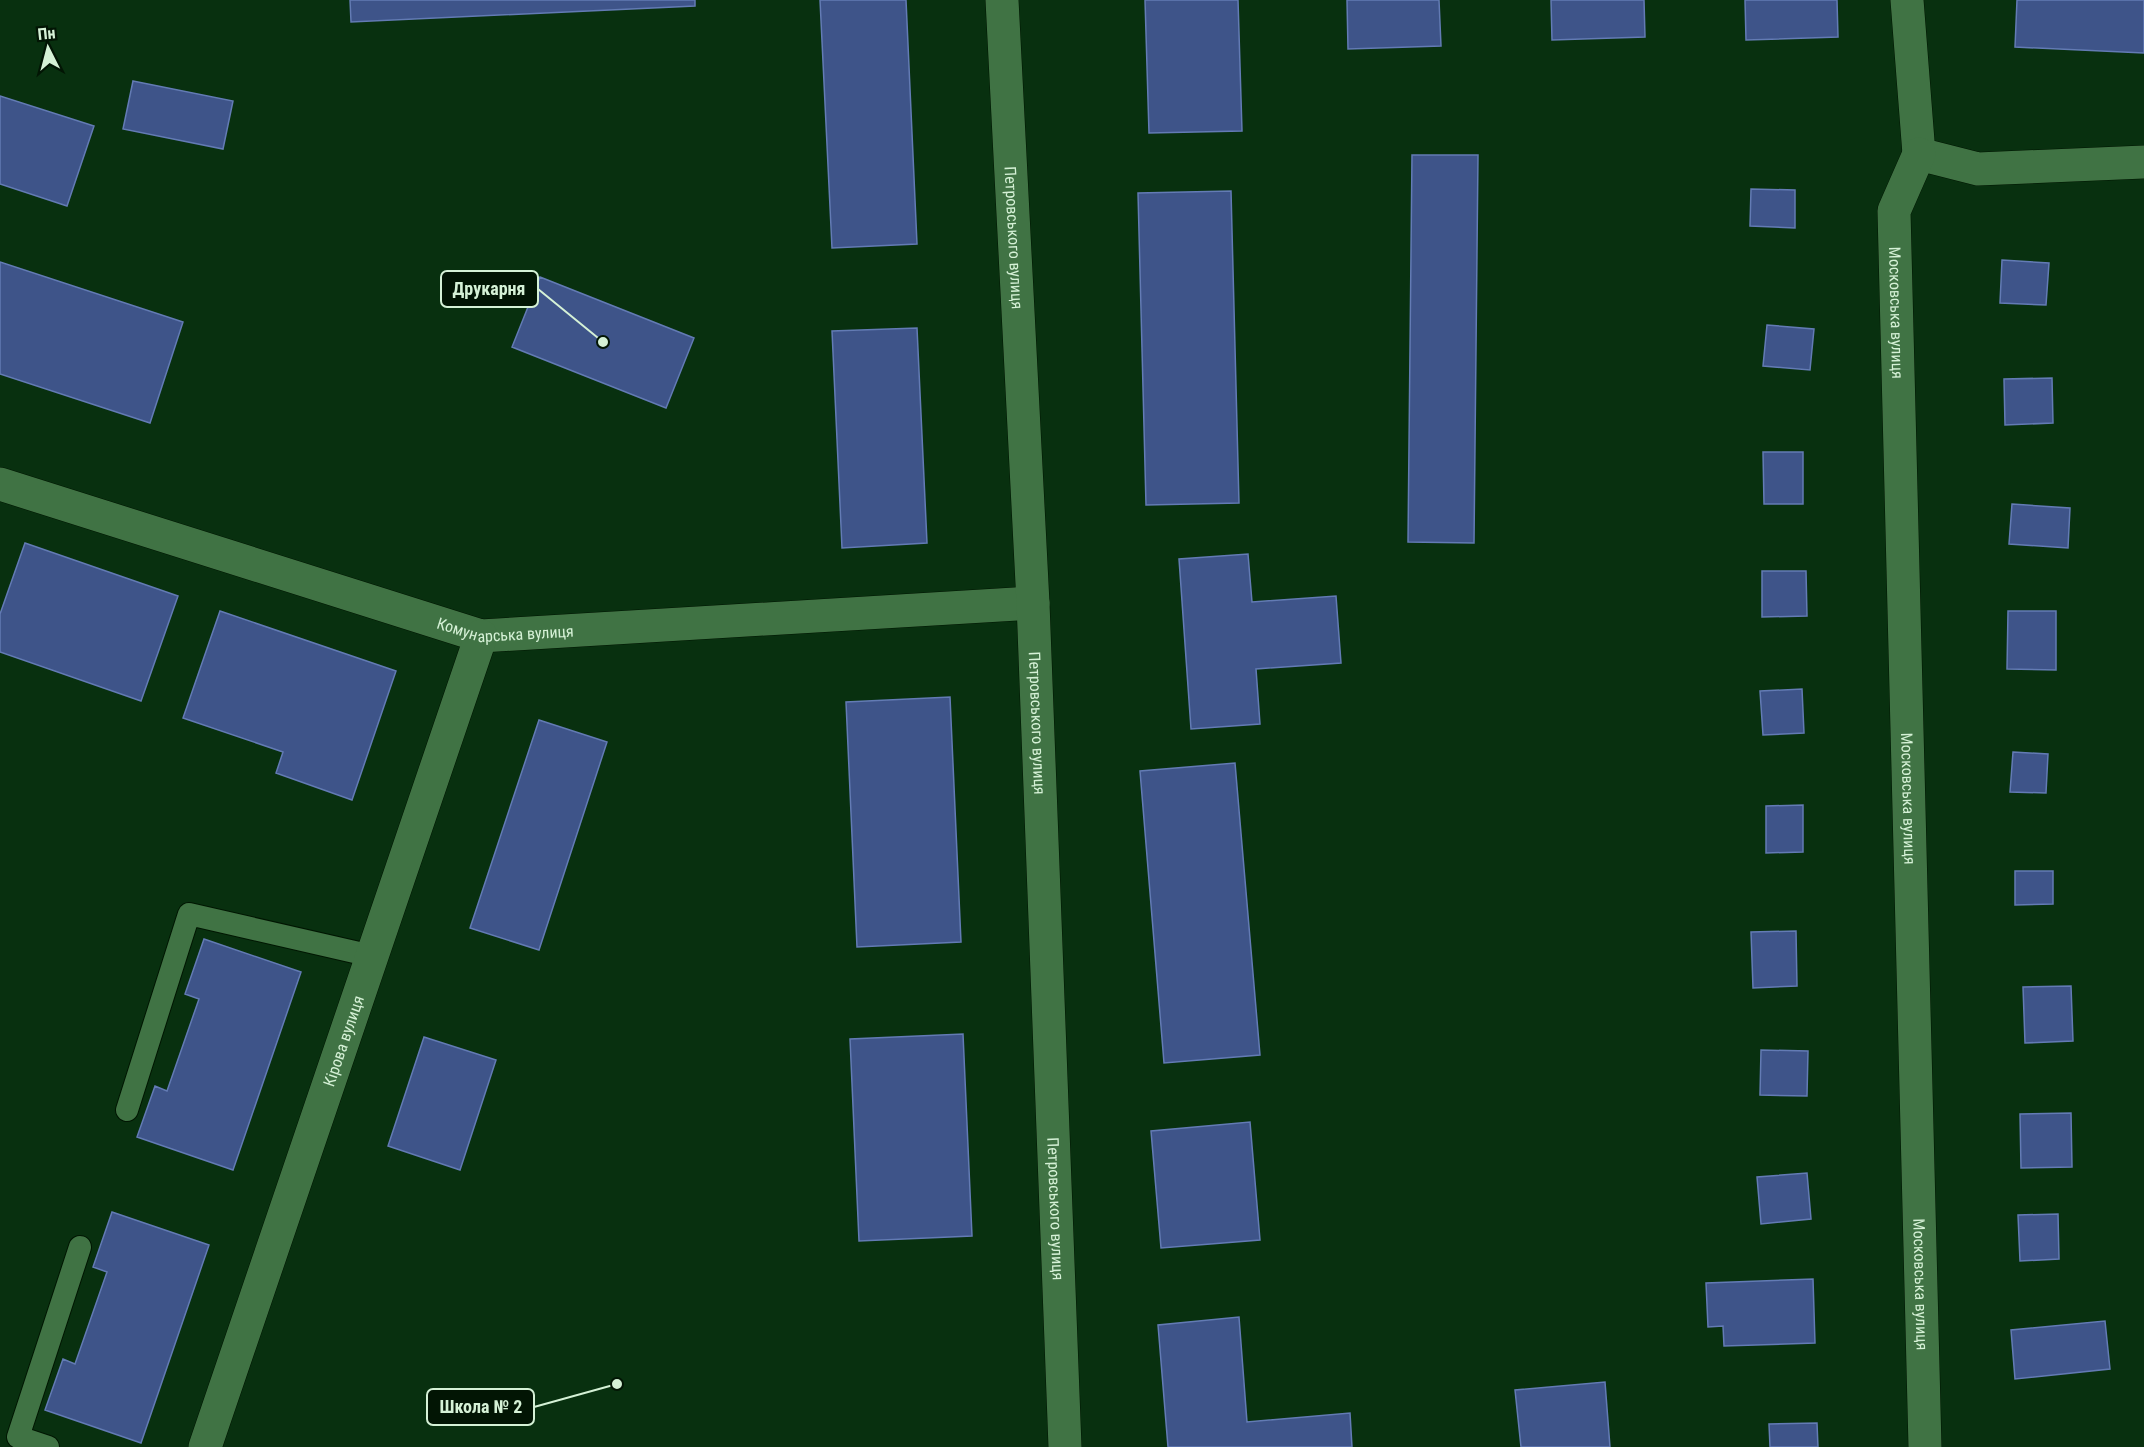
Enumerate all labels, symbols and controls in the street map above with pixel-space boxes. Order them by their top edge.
north arrow [18,18,78,78]
text: Пн [37,23,56,44]
street label: Петровського вулиця [1001,166,1027,310]
street label: Московська вулиця [1885,246,1908,379]
callout: Друкарня [441,271,538,307]
text: Друкарня [453,278,525,299]
street label: Комунарська вулиця [435,613,574,646]
street label: Петровського вулиця [1025,651,1050,795]
street label: Московська вулиця [1898,732,1920,865]
street label: Кірова вулиця [319,993,367,1089]
street label: Петровського вулиця [1044,1137,1068,1281]
street label: Московська вулиця [1910,1218,1932,1351]
callout: Школа № 2 [427,1389,534,1425]
text: Школа № 2 [440,1396,522,1417]

